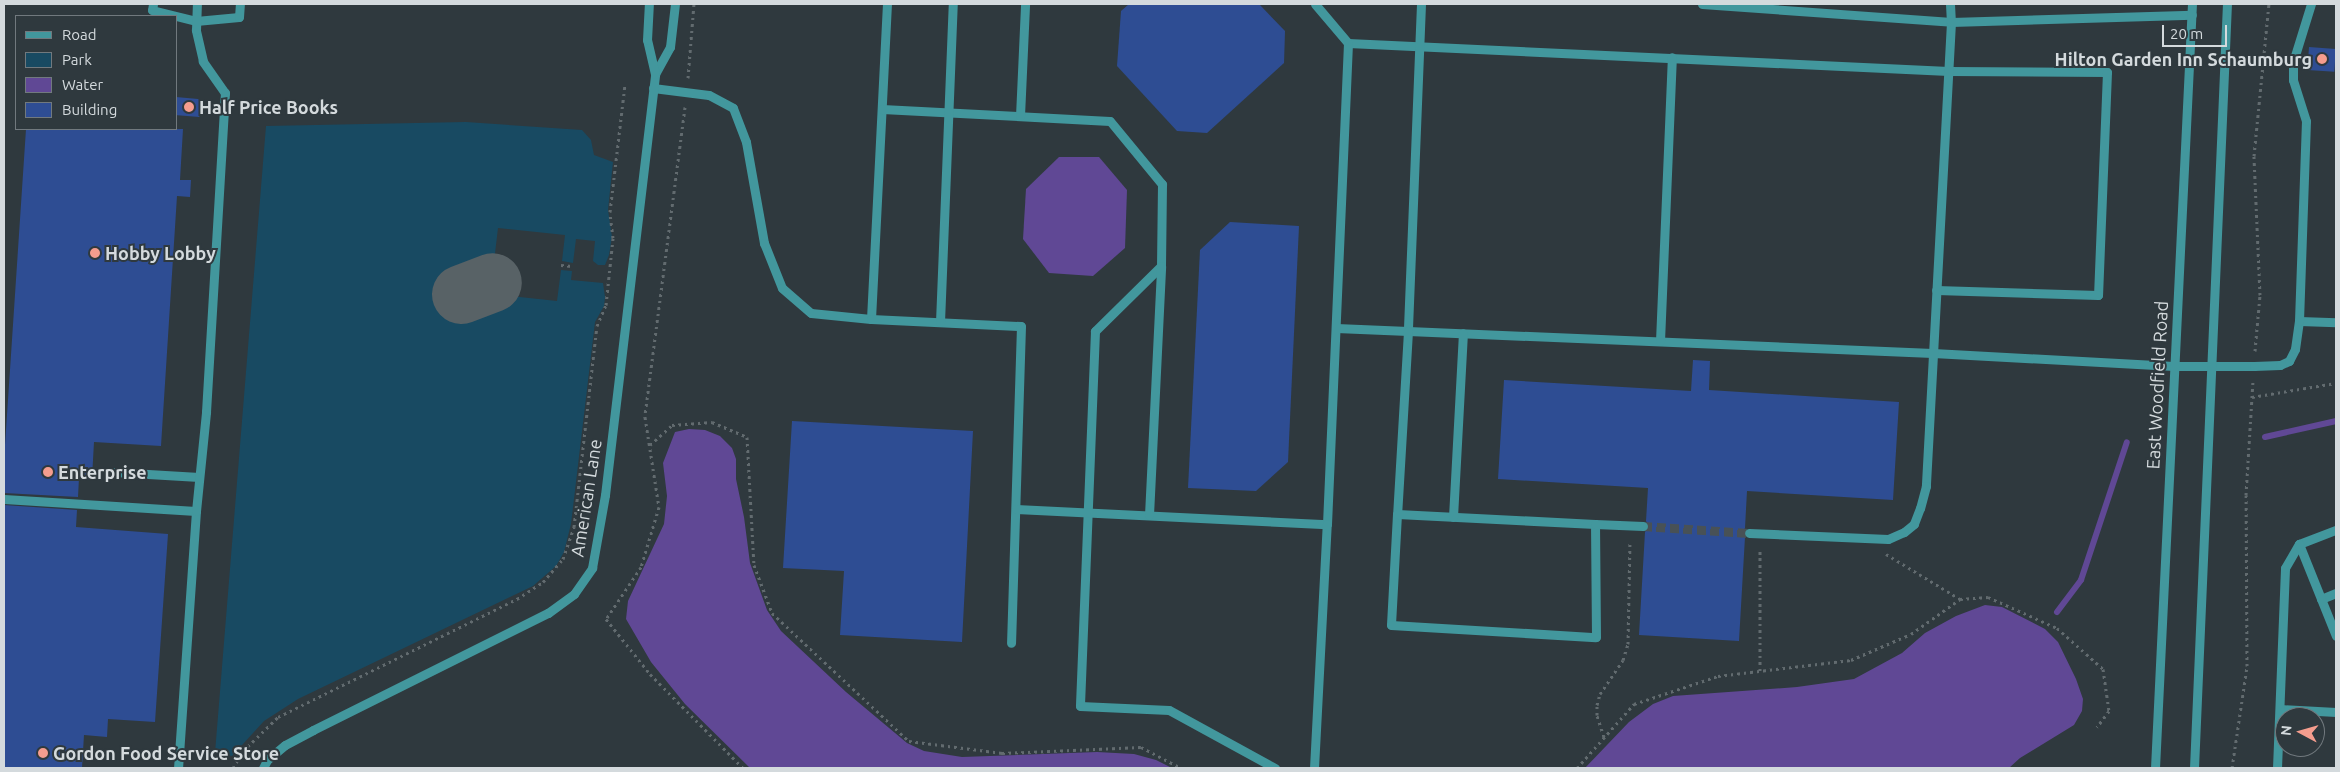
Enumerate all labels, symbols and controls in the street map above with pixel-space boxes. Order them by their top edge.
legend [15,15,178,130]
scale bar [2165,15,2230,47]
text: 20 m [2170,25,2203,42]
text: Road [62,26,97,43]
place label: Hilton Garden Inn Schaumburg [2055,48,2312,70]
text: Park [62,51,92,68]
marker: Hilton Garden Inn Schaumburg [2316,53,2328,65]
text: Water [62,76,103,93]
place label: Half Price Books [199,96,338,118]
text: Building [62,101,117,118]
marker: Half Price Books [183,101,195,113]
place label: Hobby Lobby [105,242,216,264]
marker: Hobby Lobby [89,247,101,259]
street label: East Woodfield Road [2142,300,2172,470]
street label: American Lane [566,438,606,558]
place label: Enterprise [58,461,147,483]
marker: Enterprise [42,466,54,478]
north arrow [2275,707,2325,757]
text: N [2278,725,2295,737]
place label: Gordon Food Service Store [53,742,279,764]
marker: Gordon Food Service Store [37,747,49,759]

